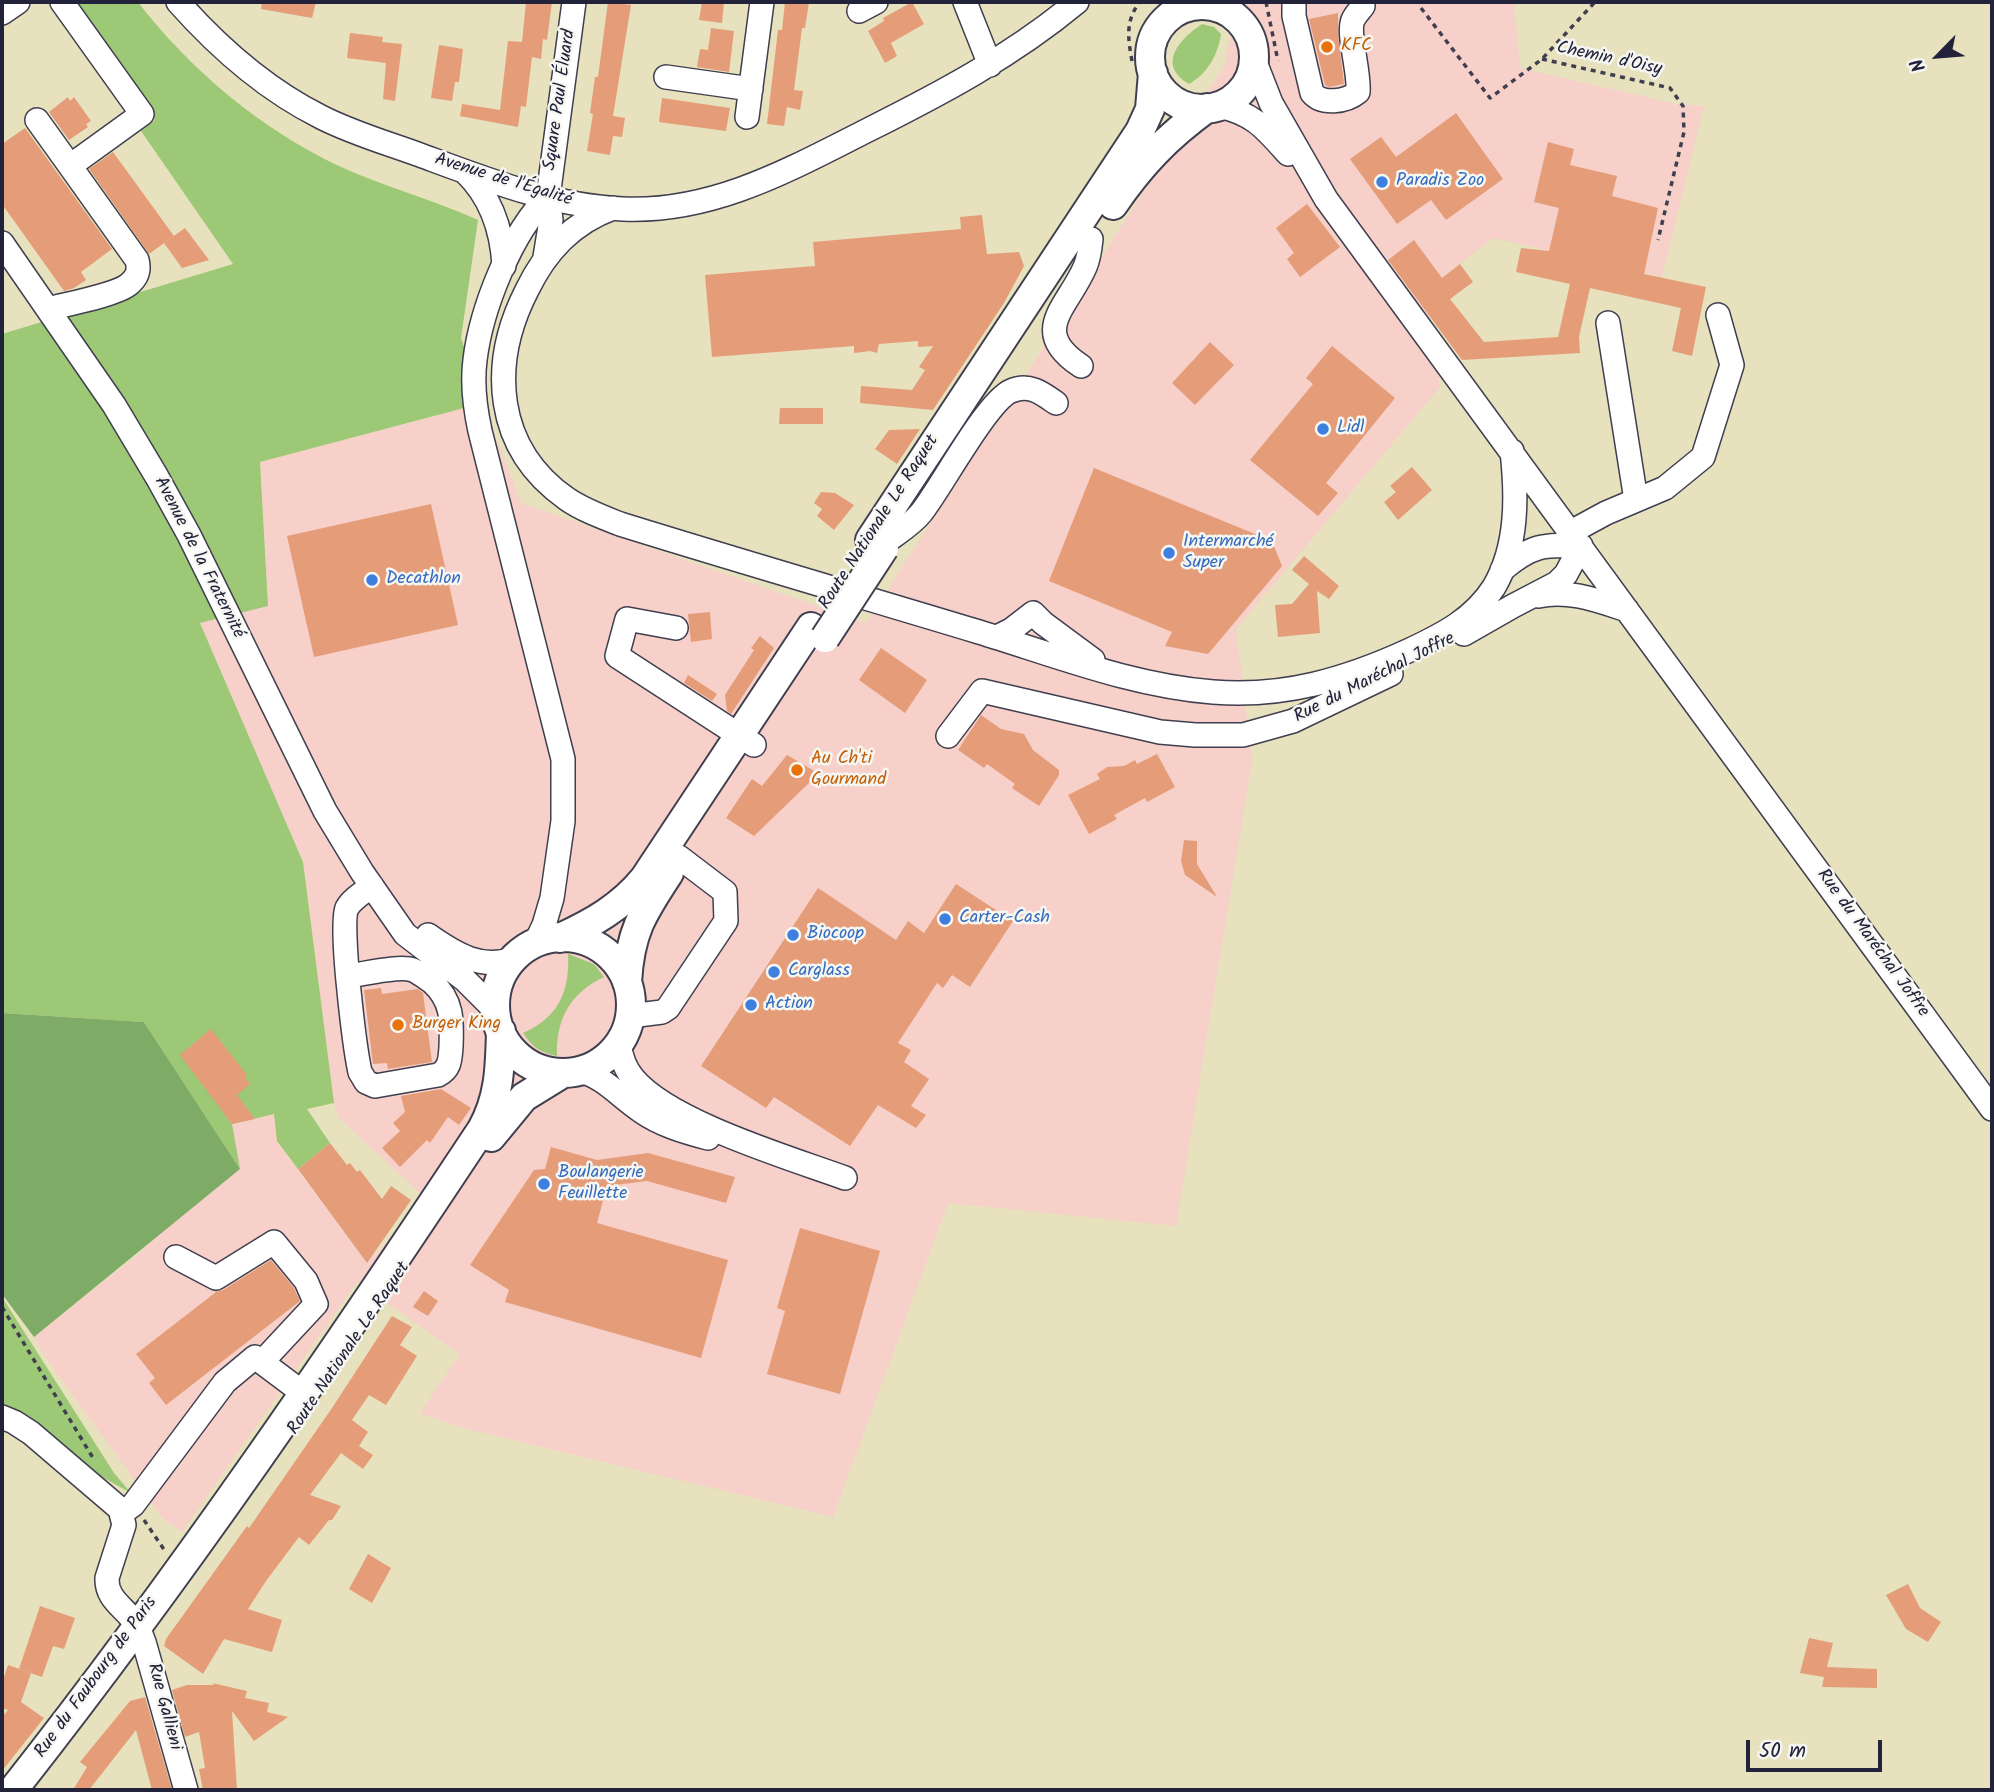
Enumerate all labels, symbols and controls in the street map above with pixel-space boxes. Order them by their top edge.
north arrow [1903,21,1973,91]
street label: Square Paul Éluard [540,28,582,172]
place label: KFC [1341,36,1372,58]
street label: Chemin d'Oisy [1554,38,1664,82]
marker: KFC [1319,39,1335,55]
text: N [1903,53,1935,77]
street label: Avenue de l'Égalité [432,150,574,212]
place label: Paradis Zoo [1396,171,1484,193]
marker: Paradis Zoo [1374,174,1390,190]
place label: Lidl [1337,418,1365,440]
marker: Lidl [1315,421,1331,437]
street label: Route Nationale Le Raquet [815,432,945,614]
street label: Avenue de la Fraternité [148,474,248,642]
place label: Intermarché Super [1183,532,1273,574]
marker: Intermarché Super [1161,545,1177,561]
place label: Decathlon [386,569,461,591]
marker: Decathlon [364,572,380,588]
street label: Rue du Maréchal Joffre [1291,629,1459,729]
place label: Au Ch'ti Gourmand [811,749,886,792]
marker: Au Ch'ti Gourmand [789,762,805,778]
street label: Rue du Maréchal Joffre [1811,866,1933,1022]
place label: Carter-Cash [959,908,1050,930]
marker: Carter-Cash [937,911,953,927]
place label: Biocoop [807,924,864,946]
marker: Biocoop [785,927,801,943]
place label: Carglass [788,961,850,983]
marker: Carglass [766,964,782,980]
place label: Action [765,994,813,1016]
marker: Action [743,997,759,1013]
place label: Burger King [412,1014,501,1036]
marker: Burger King [390,1017,406,1033]
place label: Boulangerie Feuillette [558,1163,644,1206]
marker: Boulangerie Feuillette [536,1176,552,1192]
street label: Route Nationale Le Raquet [284,1258,416,1440]
street label: Rue du Faubourg de Paris [31,1593,163,1763]
street label: Rue Gallieni [141,1661,185,1753]
scale bar [1749,1726,1885,1770]
text: 50 m [1759,1735,1806,1768]

